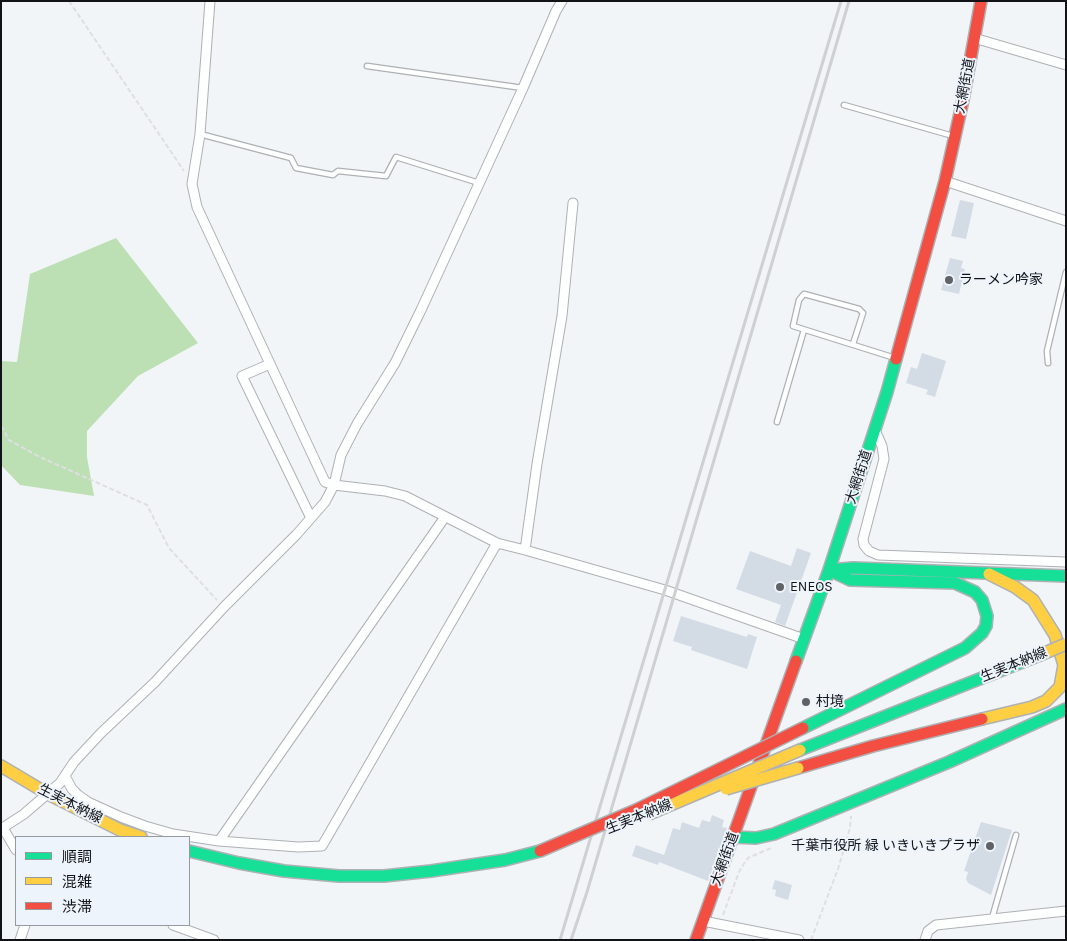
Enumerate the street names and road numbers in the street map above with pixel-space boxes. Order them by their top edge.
street label: 大網街道 [951,57,979,115]
street label: 大網街道 [842,448,876,506]
street label: 生実本納線 [978,644,1050,686]
street label: 生実本納線 [35,781,105,827]
street label: 生実本納線 [603,796,675,838]
street label: 大網街道 [708,830,742,888]

